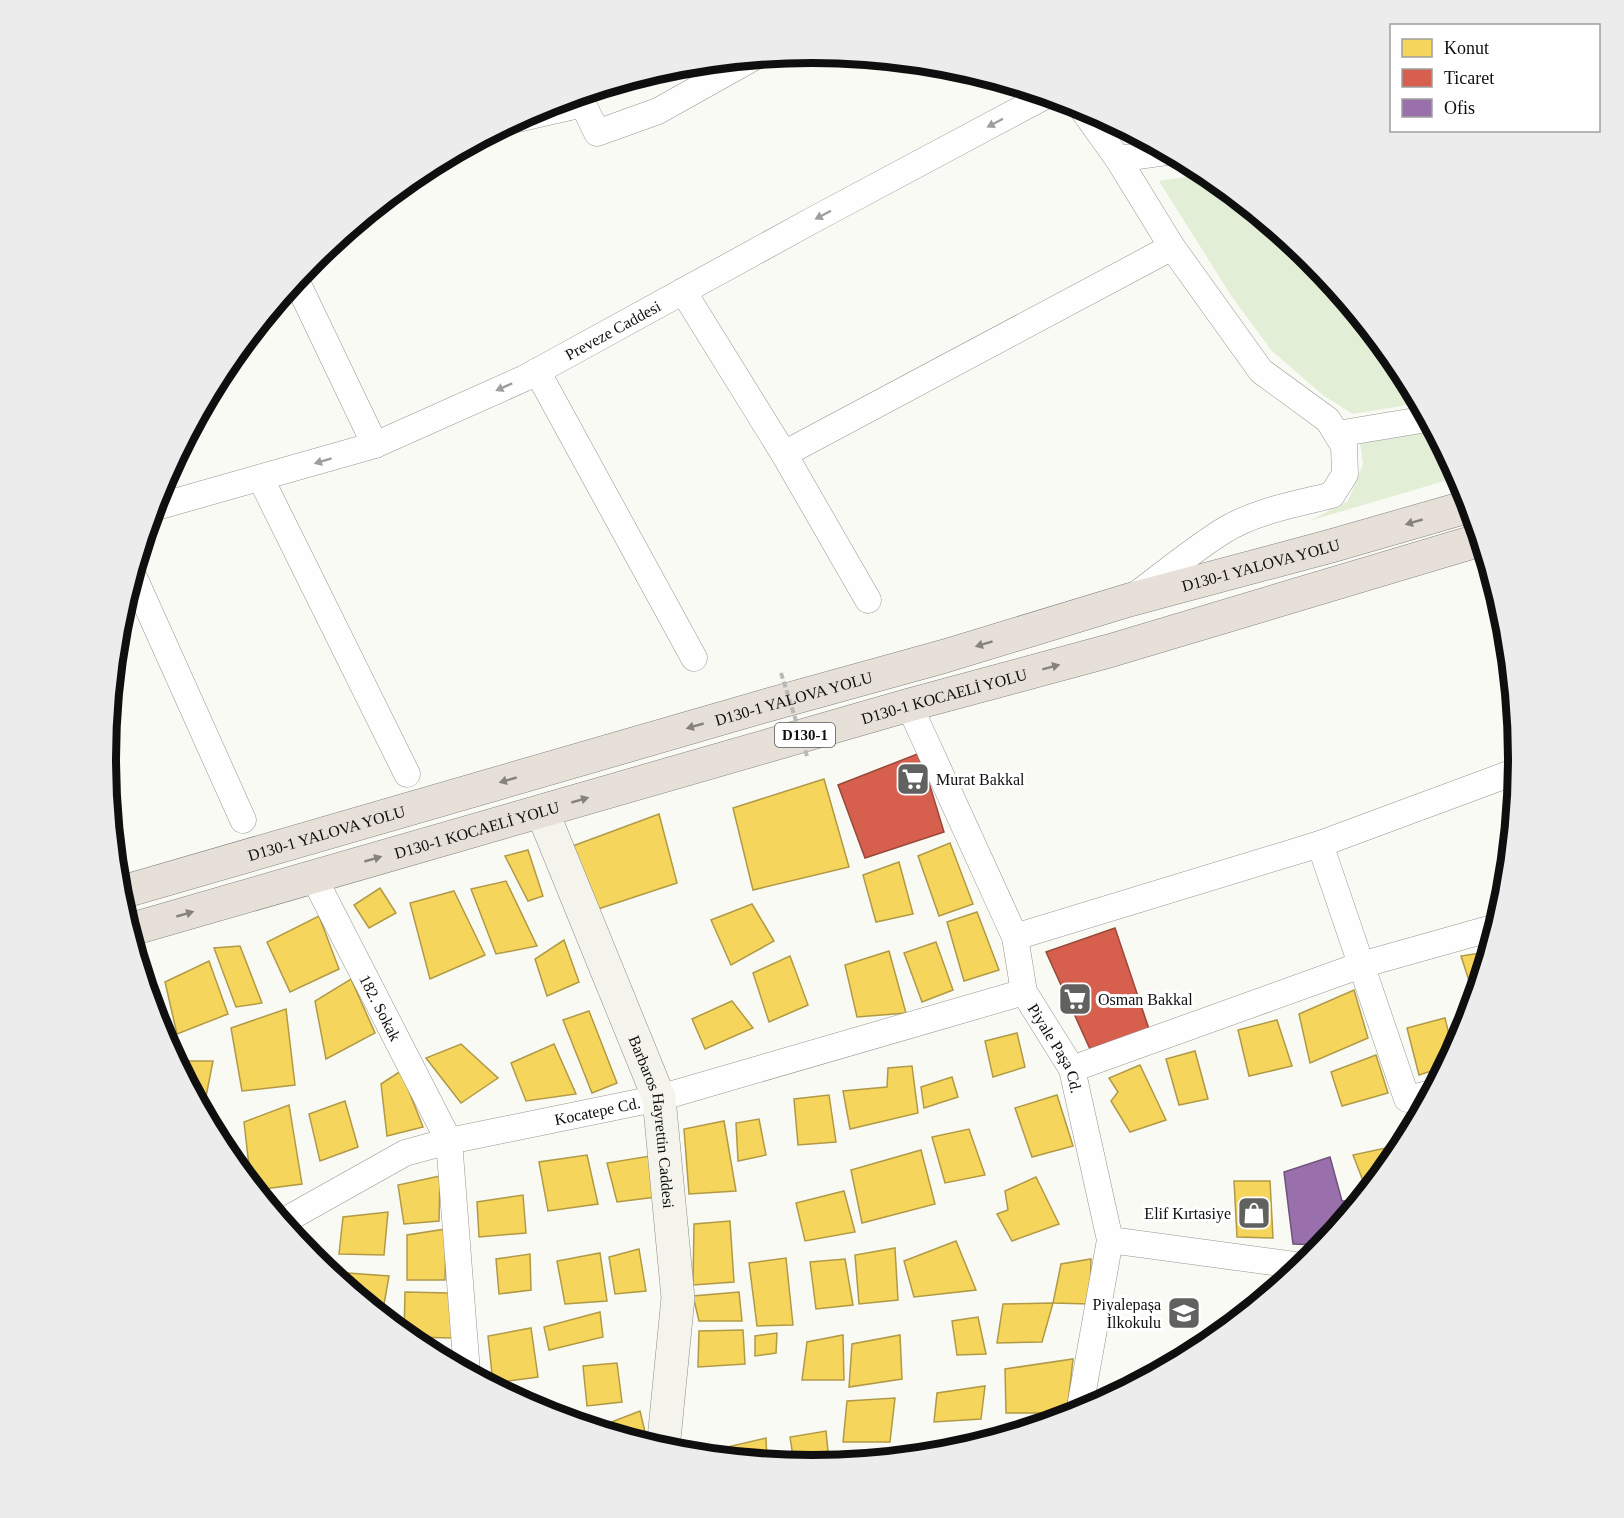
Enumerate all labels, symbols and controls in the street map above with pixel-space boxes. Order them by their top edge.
legend [1390,24,1600,132]
text: Konut [1444,38,1489,58]
text: Ticaret [1444,68,1494,88]
text: Ofis [1444,98,1475,118]
one-way arrow [986,118,1003,128]
one-way arrow [814,210,831,220]
street label: Preveze Caddesi [562,297,664,363]
one-way arrow [495,383,512,392]
one-way arrow [314,457,332,466]
one-way arrow [1405,518,1423,527]
street label: D130-1 YALOVA YOLU [1180,536,1342,595]
one-way arrow [975,640,993,649]
one-way arrow [1042,661,1060,671]
street label: D130-1 KOCAELİ YOLU [859,665,1029,727]
street label: D130-1 YALOVA YOLU [713,668,875,729]
one-way arrow [686,722,704,731]
road number: D130-1 [775,723,835,747]
supermarket icon: Murat Bakkal [895,761,931,797]
place label: Murat Bakkal [936,771,1025,788]
one-way arrow [499,776,517,785]
one-way arrow [571,795,589,804]
street label: D130-1 KOCAELİ YOLU [392,798,562,862]
street label: D130-1 YALOVA YOLU [246,802,408,864]
one-way arrow [364,854,382,863]
one-way arrow [176,909,194,918]
street label: 182. Sokak [356,972,404,1044]
supermarket icon: Osman Bakkal [1057,981,1093,1017]
place label: Osman Bakkal [1098,991,1193,1008]
street label: Piyale Paşa Cd. [1024,1001,1085,1095]
street label: Barbaros Hayrettin Caddesi [625,1033,678,1210]
street label: Kocatepe Cd. [553,1094,642,1128]
shop icon: Elif Kırtasiye [1236,1195,1272,1231]
place label: Elif Kırtasiye [1144,1205,1231,1223]
school or university icon: Piyalepaşa İlkokulu [1166,1295,1202,1331]
place label: Piyalepaşa İlkokulu [1093,1296,1161,1331]

